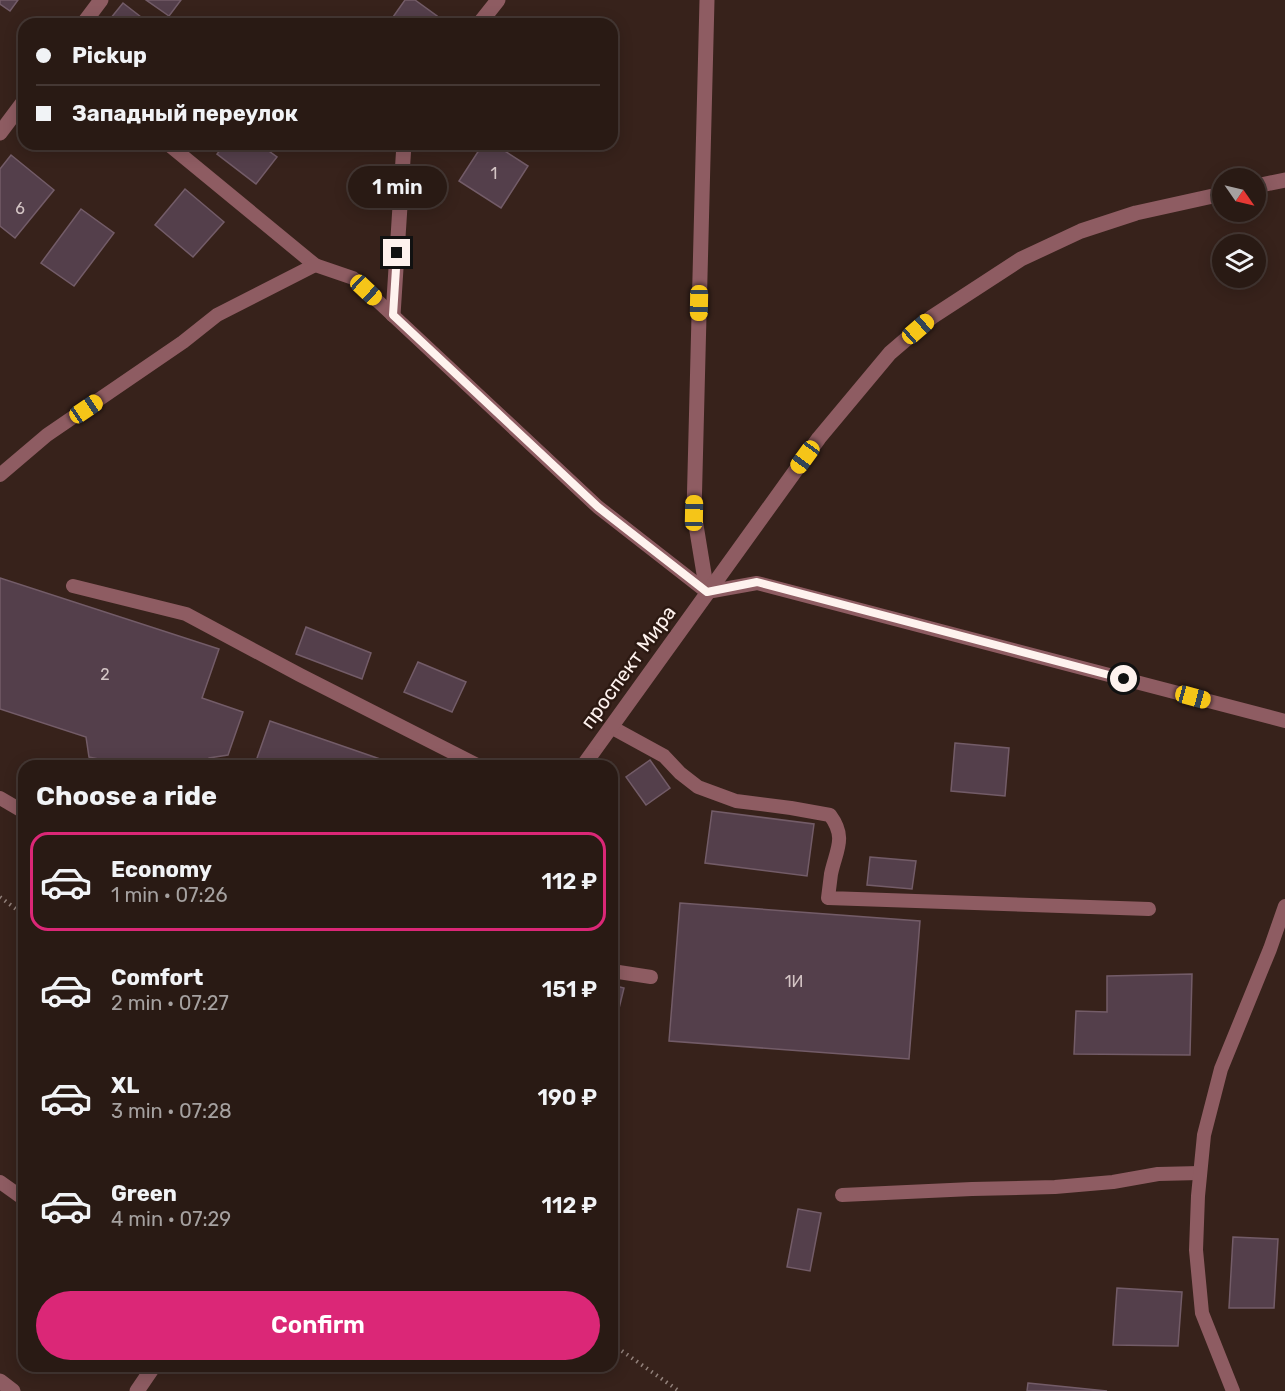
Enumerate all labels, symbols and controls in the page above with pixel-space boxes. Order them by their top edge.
text: Pickup [72,42,147,69]
text: Западный переулок [72,100,298,127]
house number: 1 [491,164,497,183]
callout: 1 min [348,166,446,208]
north arrow [1212,168,1266,222]
map controls [1212,168,1266,288]
text: 1 min [372,175,423,199]
house number: 6 [15,199,25,218]
button: layers [1212,234,1266,288]
route end [383,239,410,266]
car [347,271,385,309]
car [690,285,708,321]
car [899,310,937,348]
car [66,391,106,427]
car [787,437,823,477]
car [685,495,703,531]
street label: проспект Мира [575,601,681,733]
house number: 2 [100,665,110,684]
route start [1110,665,1137,692]
car [1173,684,1213,710]
text: Choose a ride [36,780,217,812]
icon: car [39,855,93,909]
text: Economy [111,856,212,883]
text: 112 ₽ [542,868,597,895]
text: 1 min · 07:26 [111,883,227,907]
icon: car [39,963,93,1017]
text: Comfort [111,964,203,991]
house number: 1И [785,972,803,991]
text: 151 ₽ [542,976,597,1003]
text: 2 min · 07:27 [111,991,229,1015]
icon: car [39,1071,93,1125]
text: XL [111,1072,139,1099]
text: 190 ₽ [537,1084,597,1111]
text: 3 min · 07:28 [111,1099,232,1123]
icon: car [39,1179,93,1233]
text: Green [111,1180,177,1207]
text: 112 ₽ [542,1192,597,1219]
text: 4 min · 07:29 [111,1207,231,1231]
button: Confirm [36,1291,600,1360]

